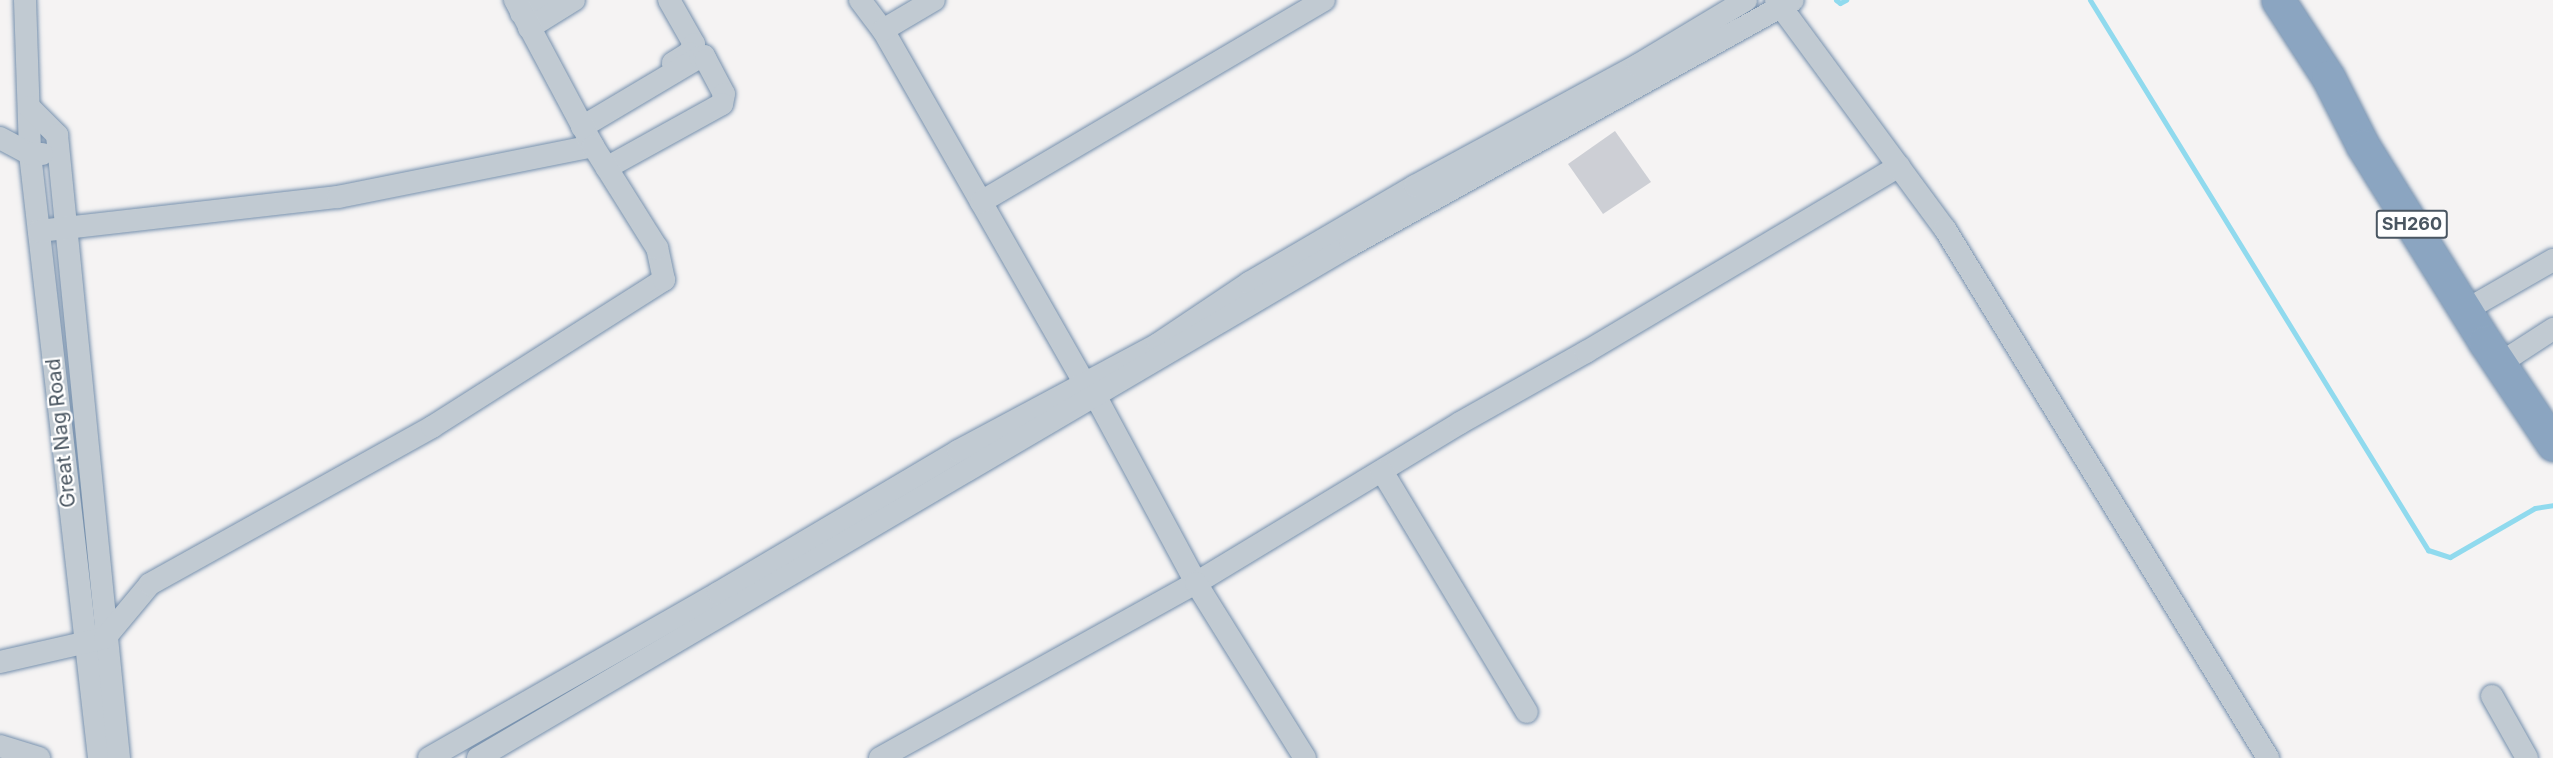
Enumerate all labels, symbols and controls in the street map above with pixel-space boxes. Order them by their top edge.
road number: SH260 [2374,209,2450,239]
street label: Great Nag Road [41,357,81,509]

